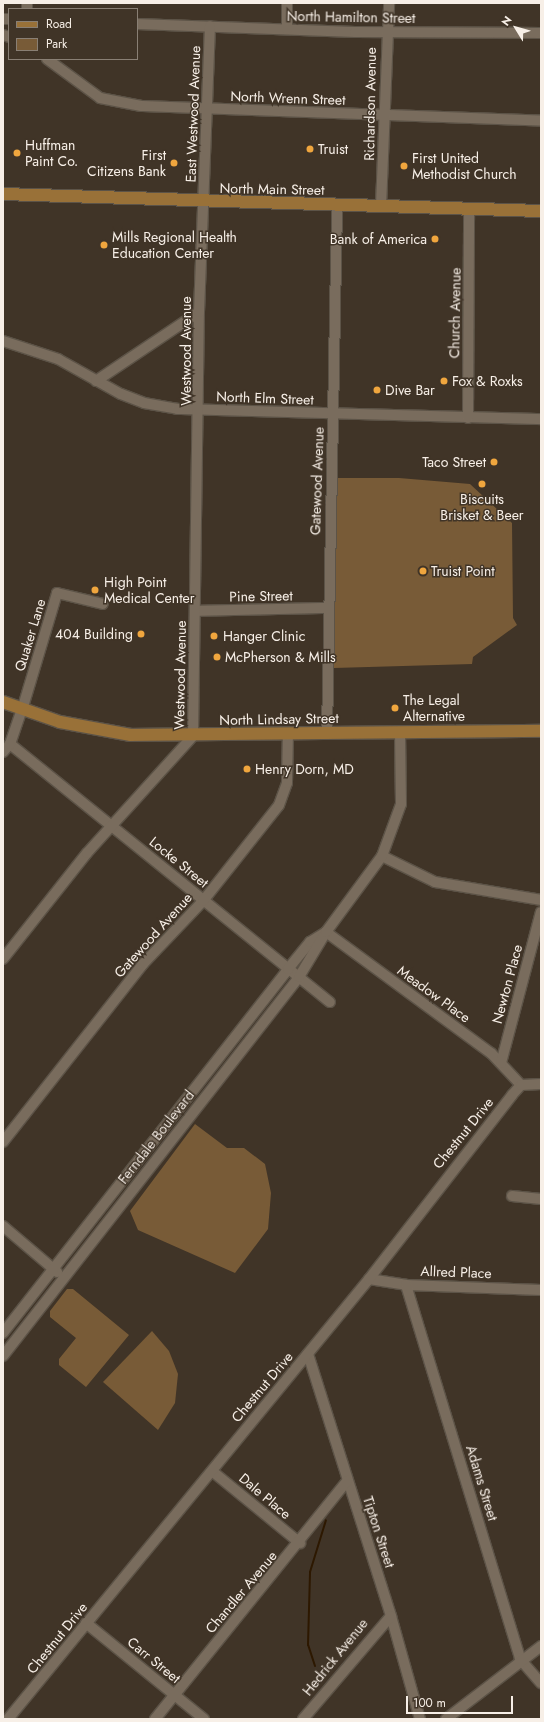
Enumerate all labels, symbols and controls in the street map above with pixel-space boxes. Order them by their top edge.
street label: North Hamilton Street [287,7,415,27]
legend [8,8,138,60]
north arrow [496,8,536,48]
text: N [497,12,515,29]
text: Road [46,15,72,33]
text: Park [46,35,67,53]
street label: East Westwood Avenue [182,45,204,183]
street label: Richardson Avenue [361,47,379,161]
street label: North Wrenn Street [230,88,346,108]
place label: Huffman Paint Co. [25,137,78,170]
place label: Truist [318,141,348,157]
marker: Truist [305,144,315,154]
place label: First Citizens Bank [87,147,166,180]
marker: Huffman Paint Co. [12,148,22,158]
place label: First United Methodist Church [412,150,517,182]
marker: First Citizens Bank [169,158,179,168]
marker: First United Methodist Church [399,161,409,171]
street label: North Main Street [219,180,325,198]
place label: Mills Regional Health Education Center [112,229,237,262]
place label: Bank of America [330,231,427,247]
marker: Bank of America [430,234,440,244]
marker: Mills Regional Health Education Center [99,240,109,250]
street label: Church Avenue [446,267,464,359]
street label: Westwood Avenue [178,296,194,406]
place label: Fox & Roxks [452,373,523,389]
marker: Fox & Roxks [439,376,449,386]
place label: Dive Bar [385,382,435,398]
marker: Dive Bar [372,385,382,395]
street label: North Elm Street [216,388,314,408]
street label: Gatewood Avenue [307,427,327,535]
place label: Taco Street [422,454,486,470]
marker: Taco Street [489,457,499,467]
marker: Biscuits Brisket & Beer [477,479,487,489]
place label: Biscuits Brisket & Beer [440,491,524,524]
place label: Truist Point [431,563,495,579]
marker: Truist Point [418,566,428,576]
place label: High Point Medical Center [104,574,195,606]
marker: High Point Medical Center [89,584,101,596]
street label: Pine Street [229,587,293,605]
street label: Quaker Lane [11,597,49,673]
street label: Westwood Avenue [171,620,189,730]
place label: 404 Building [55,626,133,642]
place label: Hanger Clinic [223,628,305,644]
marker: 404 Building [136,629,146,639]
marker: Hanger Clinic [208,630,220,642]
place label: McPherson & Mills [225,649,336,665]
marker: McPherson & Mills [212,652,222,662]
place label: The Legal Alternative [403,692,465,724]
marker: The Legal Alternative [390,703,400,713]
street label: North Lindsay Street [219,710,339,728]
place label: Henry Dorn, MD [255,761,354,777]
marker: Henry Dorn, MD [242,764,252,774]
street label: Locke Street [146,833,212,891]
street label: Gatewood Avenue [111,889,195,981]
street label: Newton Place [488,942,526,1026]
street label: Meadow Place [394,962,474,1026]
street label: Ferndale Boulevard [114,1087,198,1187]
street label: Chestnut Drive [429,1094,497,1172]
street label: Allred Place [420,1262,492,1282]
street label: Chestnut Drive [228,1348,296,1426]
street label: Adams Street [463,1443,501,1523]
street label: Dale Place [236,1470,294,1522]
street label: Tipton Street [360,1494,398,1570]
street label: Chandler Avenue [202,1548,280,1636]
street label: Chestnut Drive [23,1599,91,1677]
street label: Hedrick Avenue [299,1615,371,1699]
street label: Carr Street [124,1633,184,1687]
scale bar [408,1688,515,1714]
text: 100 m [413,1694,446,1712]

